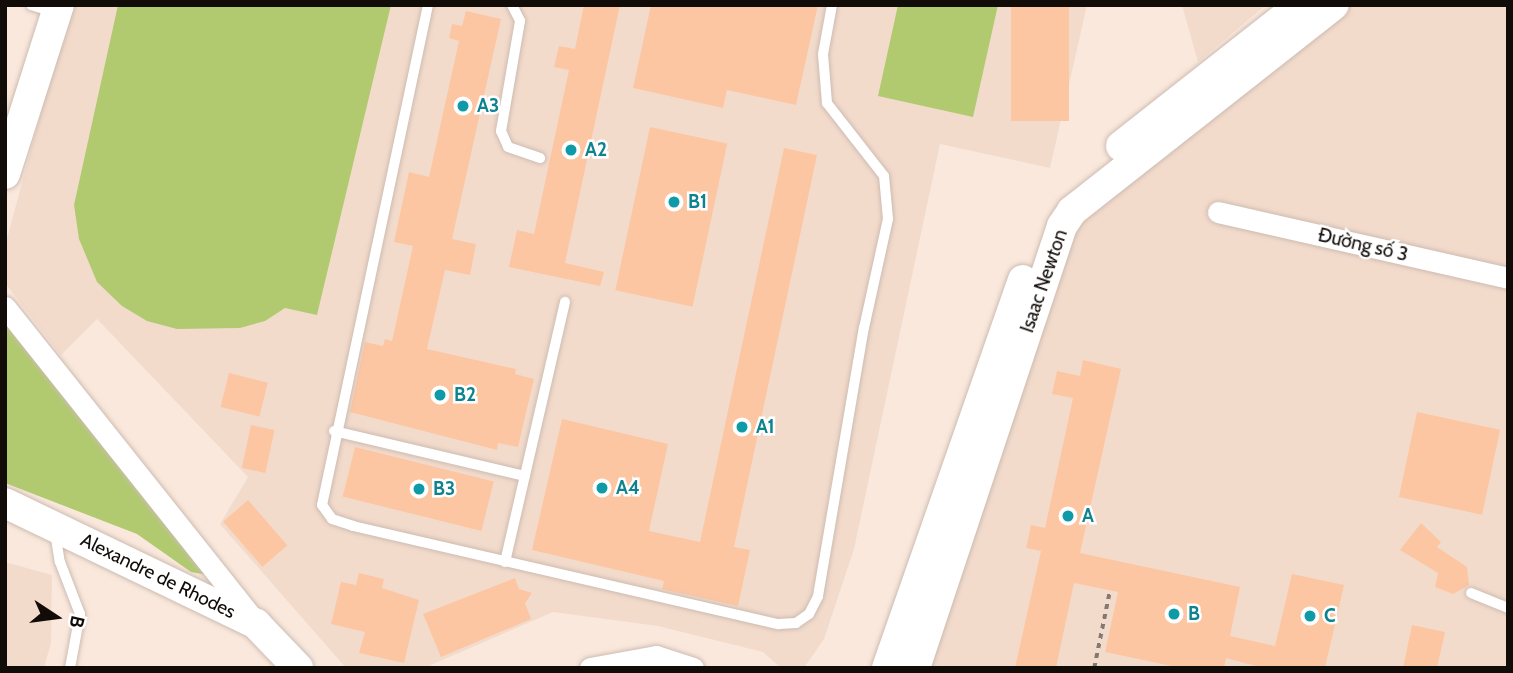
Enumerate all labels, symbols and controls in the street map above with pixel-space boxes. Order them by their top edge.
place label: A3 [477,95,499,117]
marker: A3 [455,98,471,114]
place label: A2 [585,139,607,161]
marker: A2 [563,142,579,158]
place label: B1 [688,191,707,213]
marker: B1 [666,194,682,210]
street label: Đường số 3 [1316,224,1410,266]
street label: Isaac Newton [1016,226,1072,336]
place label: B2 [454,384,476,406]
marker: B2 [432,387,448,403]
place label: A1 [756,416,775,438]
marker: A1 [734,419,750,435]
place label: A4 [616,477,640,499]
place label: B3 [433,478,455,500]
marker: A4 [594,480,610,496]
marker: B3 [411,481,427,497]
place label: A [1082,505,1094,527]
marker: A [1060,508,1076,524]
street label: Alexandre de Rhodes [77,529,239,623]
north arrow [21,582,91,652]
place label: B [1188,603,1200,625]
place label: C [1324,605,1336,627]
marker: B [1166,606,1182,622]
marker: C [1302,608,1318,624]
text: B [64,613,89,630]

